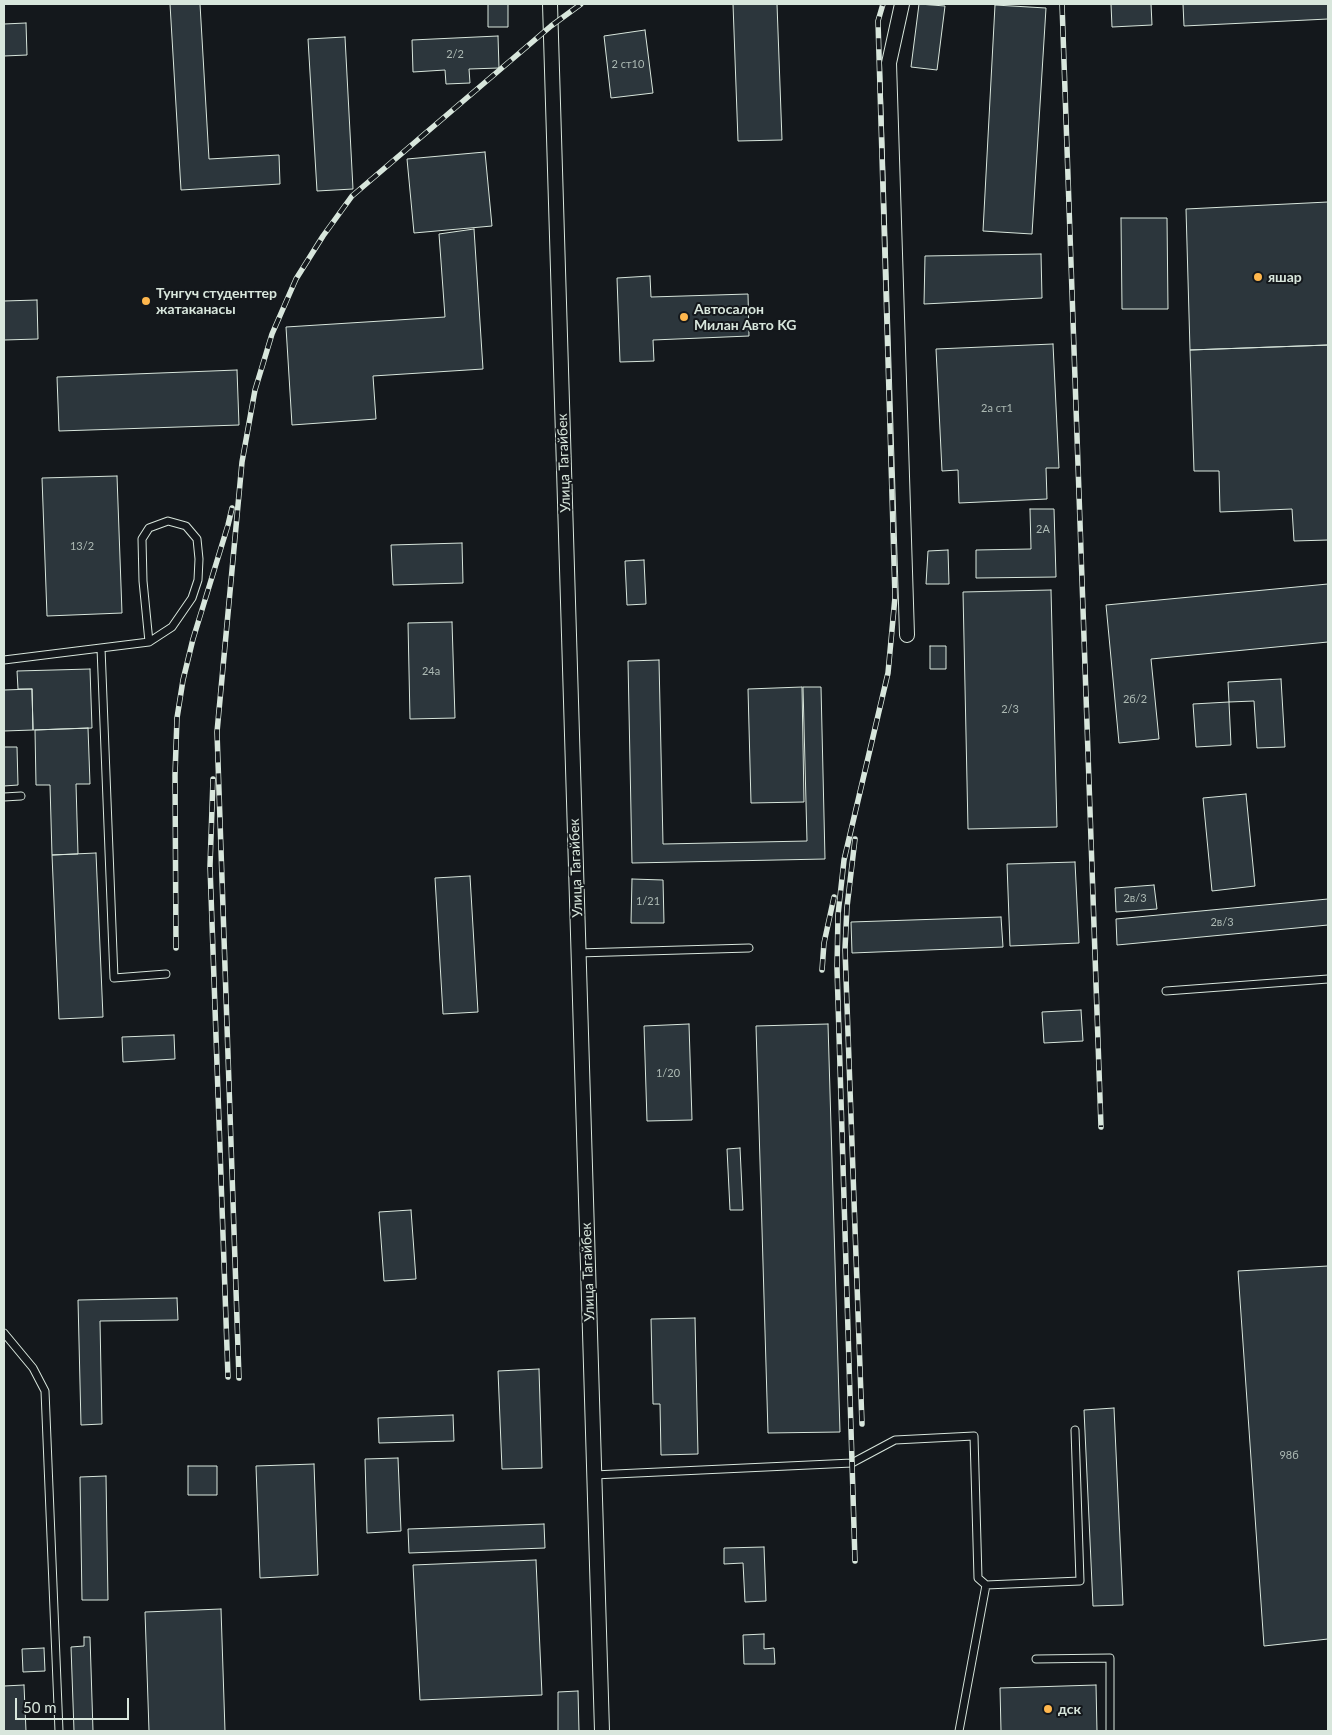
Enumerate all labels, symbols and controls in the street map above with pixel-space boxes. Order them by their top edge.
house number: 2/2 [446,47,464,61]
house number: 2 ст10 [612,57,644,71]
place label: яшар [1268,269,1302,285]
marker: яшар [1252,271,1264,283]
place label: Тунгуч студенттер жатаканасы [156,285,277,318]
marker: Тунгуч студенттер жатаканасы [140,295,152,307]
place label: Автосалон Милан Авто KG [694,301,796,334]
marker: Автосалон Милан Авто KG [678,311,690,323]
house number: 2а ст1 [981,401,1013,415]
street label: Улица Тагайбек [554,413,574,513]
house number: 2А [1036,522,1050,536]
house number: 13/2 [70,539,94,553]
house number: 24а [422,664,440,678]
house number: 2б/2 [1123,692,1147,706]
house number: 2/3 [1001,702,1019,716]
street label: Улица Тагайбек [566,818,586,918]
house number: 2в/3 [1123,891,1147,905]
house number: 1/21 [636,894,660,908]
house number: 2в/3 [1210,915,1234,929]
house number: 1/20 [656,1066,680,1080]
street label: Улица Тагайбек [578,1222,598,1322]
house number: 98б [1279,1448,1299,1462]
scale bar [18,1688,131,1720]
text: 50 m [23,1698,57,1716]
place label: дск [1058,1701,1081,1717]
marker: дск [1042,1703,1054,1715]

